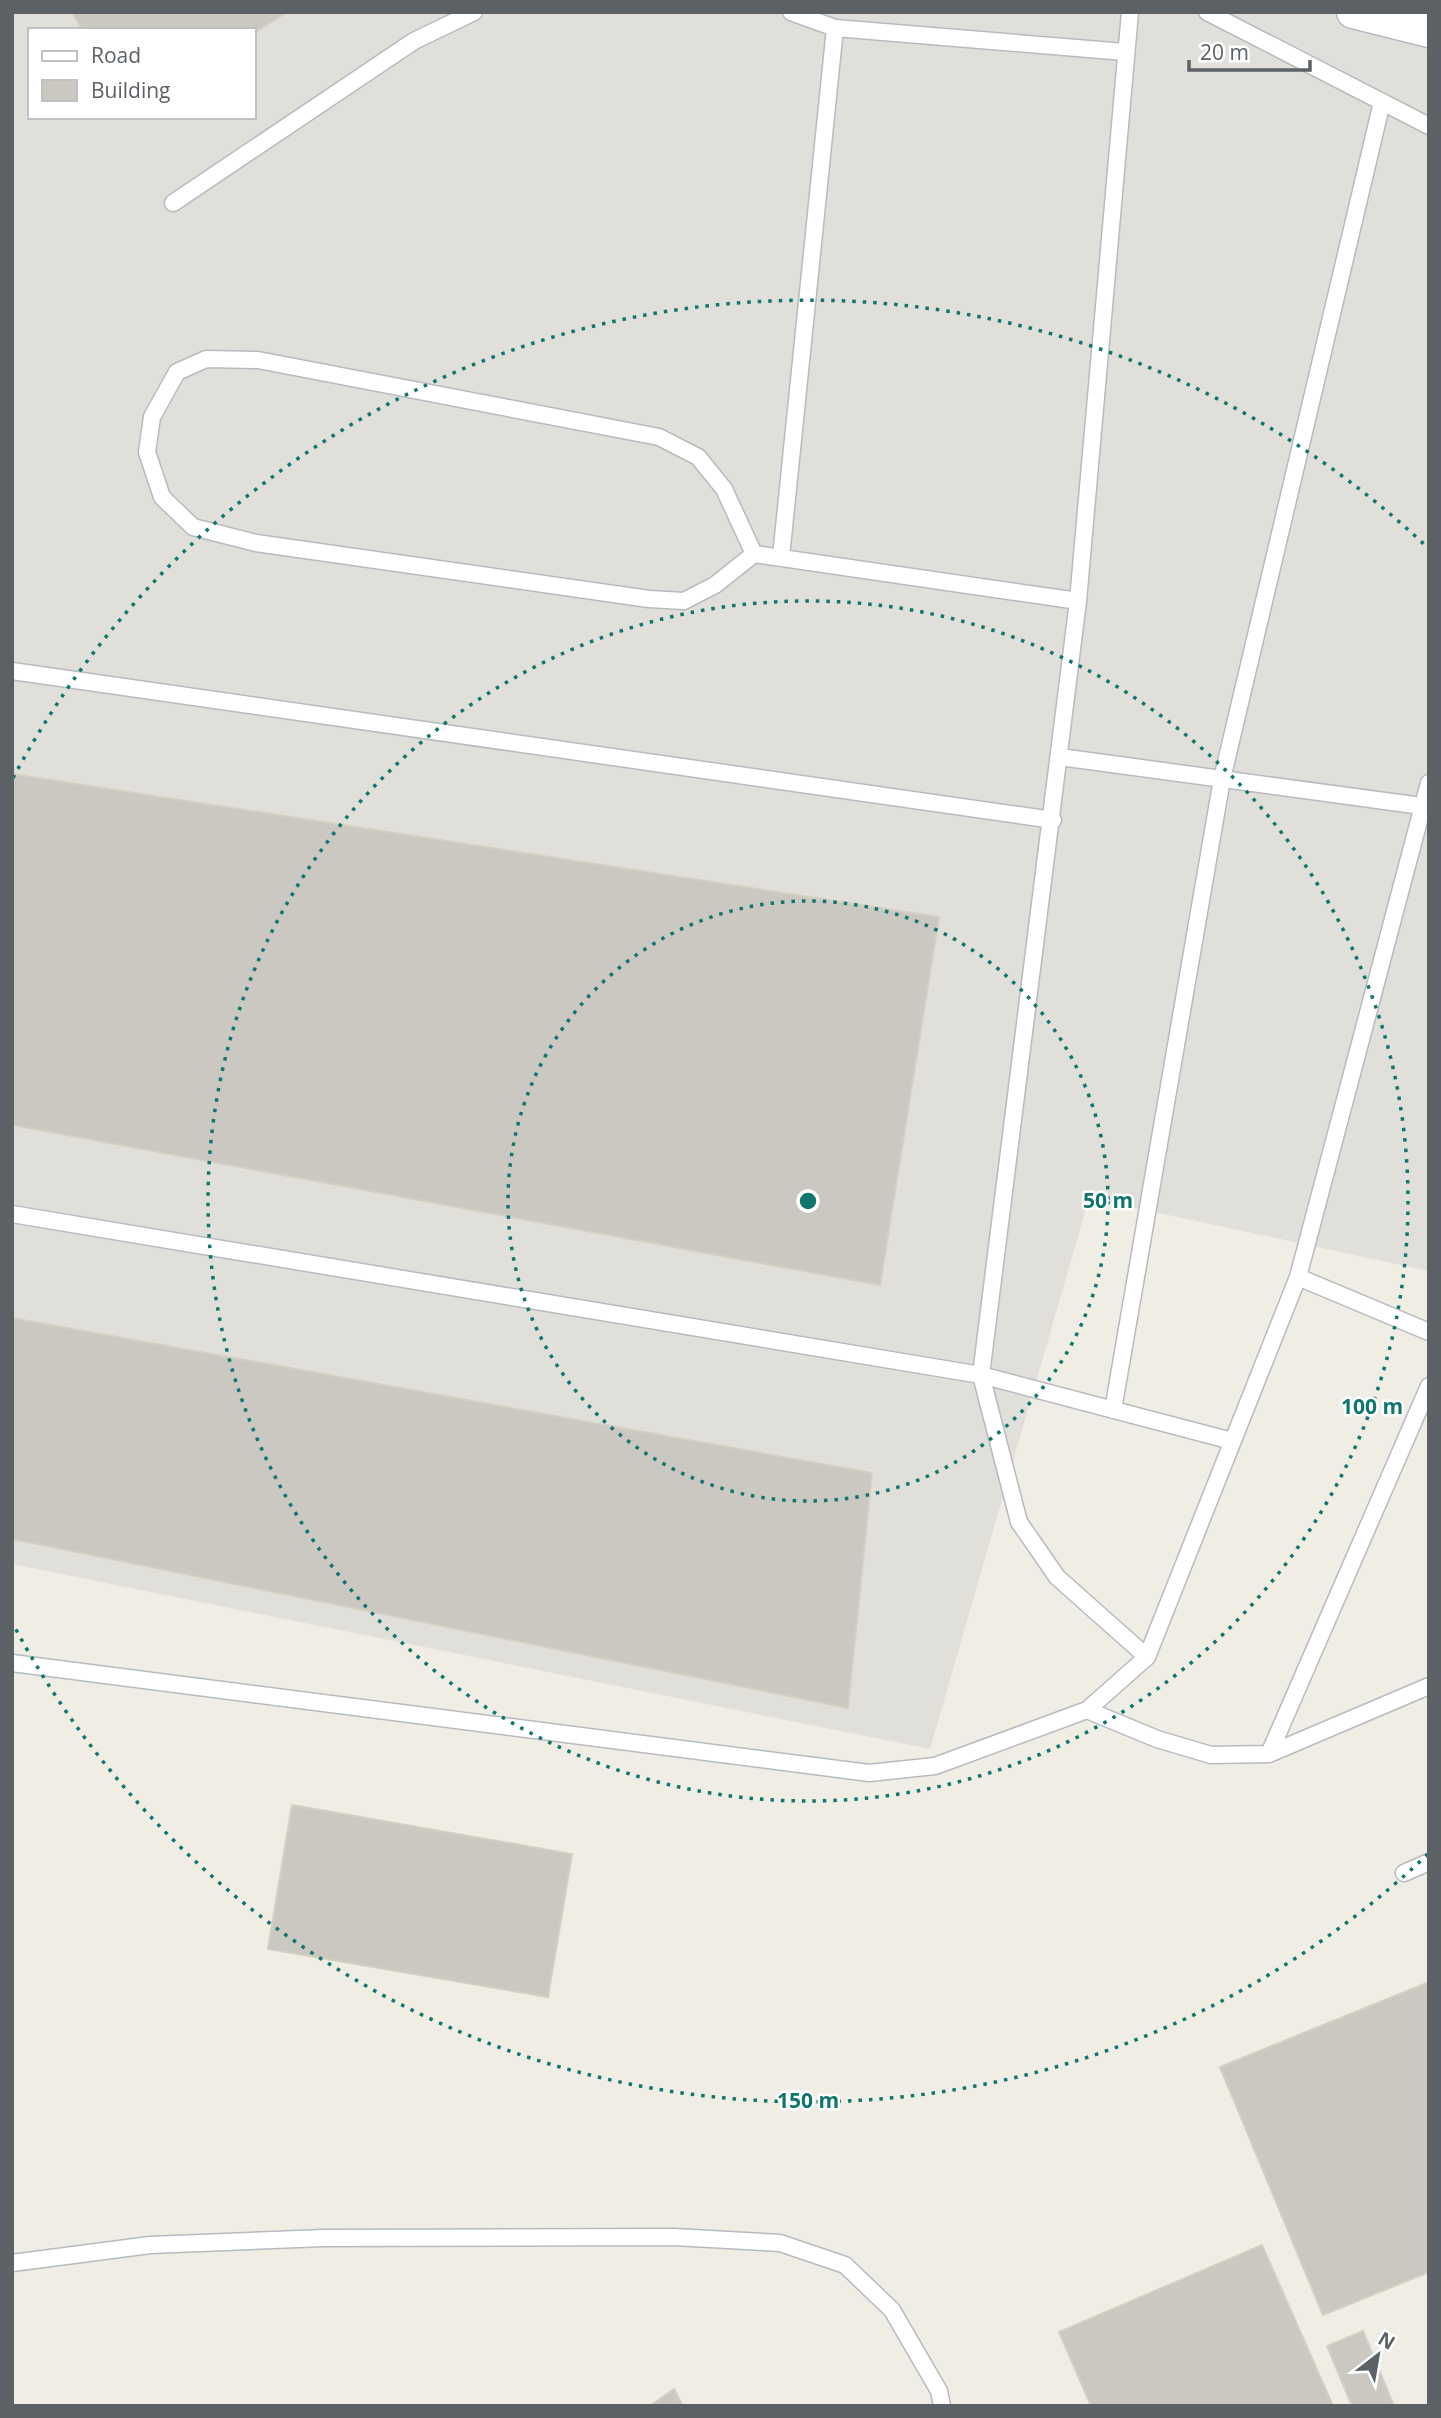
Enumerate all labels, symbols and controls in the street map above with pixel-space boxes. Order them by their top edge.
legend [28,28,256,119]
scale bar [1189,28,1310,72]
text: 20 m [1200,38,1249,66]
text: Road [91,41,141,69]
text: Building [91,76,170,104]
text: 50 m [1083,1186,1133,1214]
centre of rings [796,1189,820,1213]
text: 100 m [1341,1392,1403,1420]
text: 150 m [777,2086,839,2114]
north arrow [1343,2320,1413,2390]
text: N [1373,2325,1400,2356]

